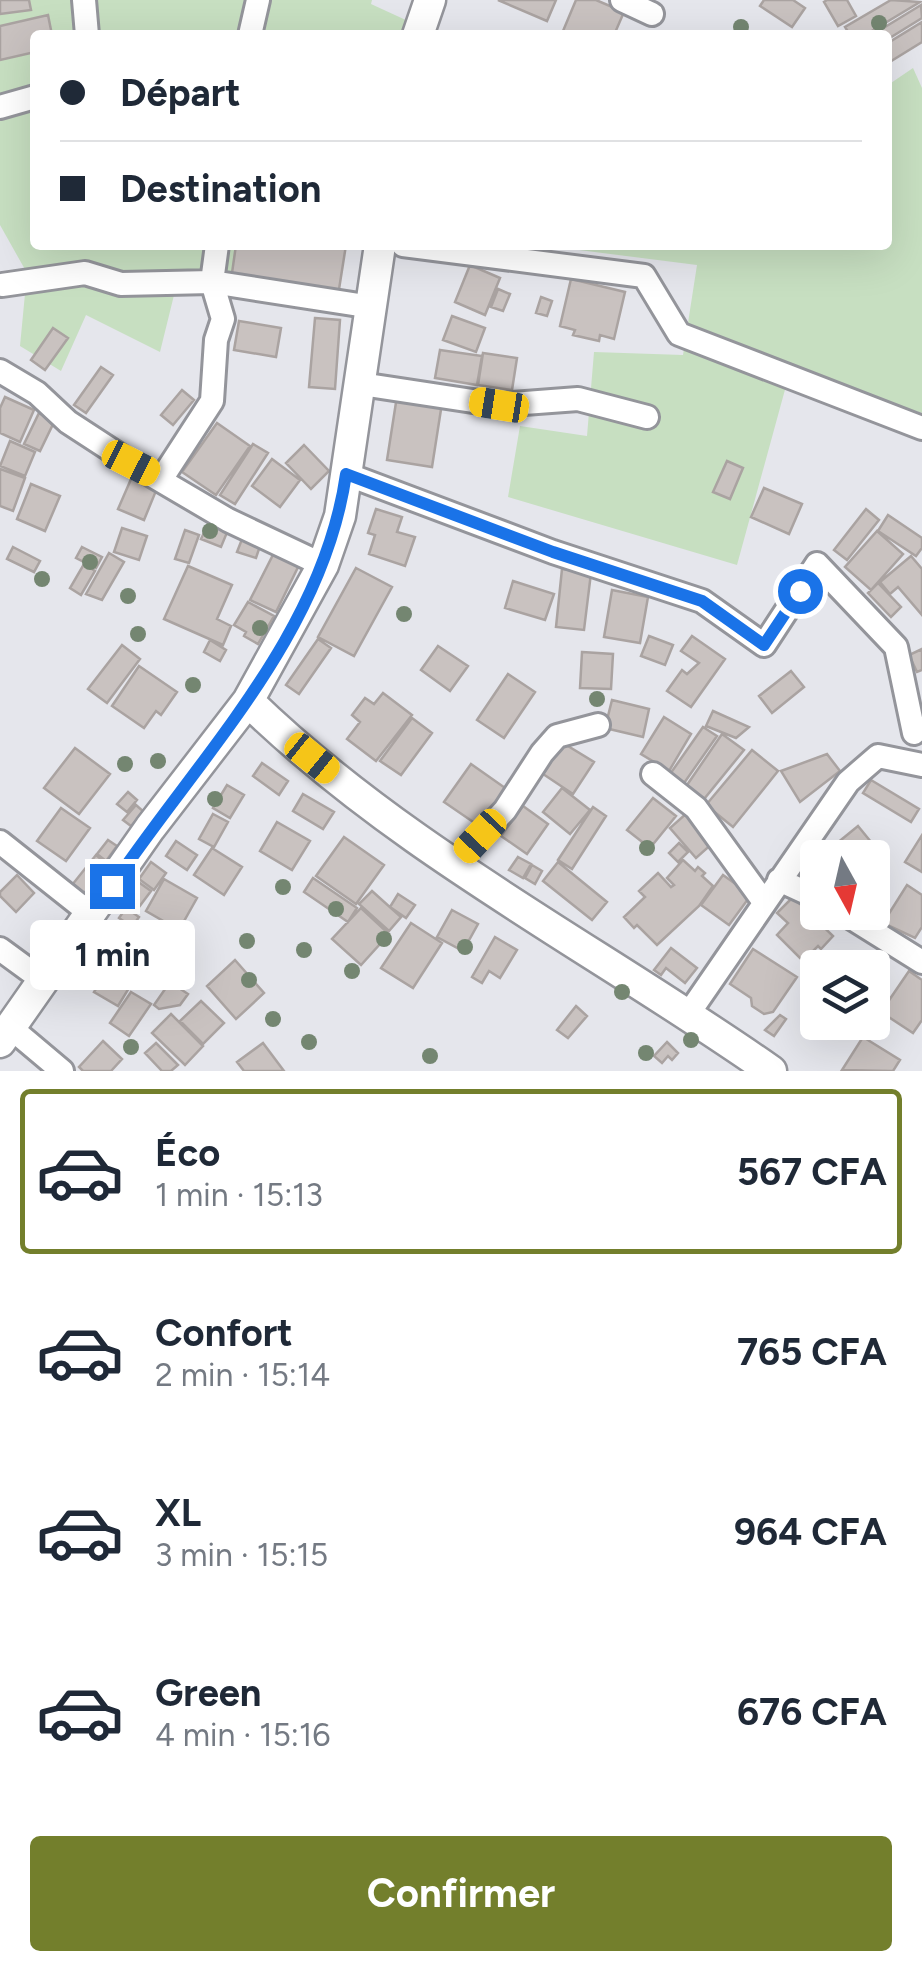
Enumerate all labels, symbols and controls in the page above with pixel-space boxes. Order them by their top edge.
text: Départ [120,70,241,116]
text: Destination [120,166,321,212]
car [467,385,531,425]
car [97,436,165,490]
route start [778,569,823,614]
car [279,727,345,789]
car [449,804,511,868]
north arrow [800,840,890,930]
map controls [800,840,890,1040]
route end [90,864,135,909]
callout: 1 min [29,921,194,991]
text: 1 min [75,936,150,974]
button: layers [800,950,890,1040]
icon: car [35,1127,125,1217]
text: Éco [155,1130,220,1176]
text: 567 CFA [737,1149,887,1195]
text: 1 min · 15:13 [155,1176,323,1214]
icon: car [35,1307,125,1397]
text: Confort [155,1310,292,1356]
text: 765 CFA [737,1329,887,1375]
text: 2 min · 15:14 [155,1356,330,1394]
icon: car [35,1487,125,1577]
text: XL [155,1490,201,1536]
text: 964 CFA [734,1509,887,1555]
text: 3 min · 15:15 [155,1536,328,1574]
icon: car [35,1667,125,1757]
text: Green [155,1670,261,1716]
text: 676 CFA [737,1689,887,1735]
text: 4 min · 15:16 [155,1716,330,1754]
button: Confirmer [30,1836,892,1951]

